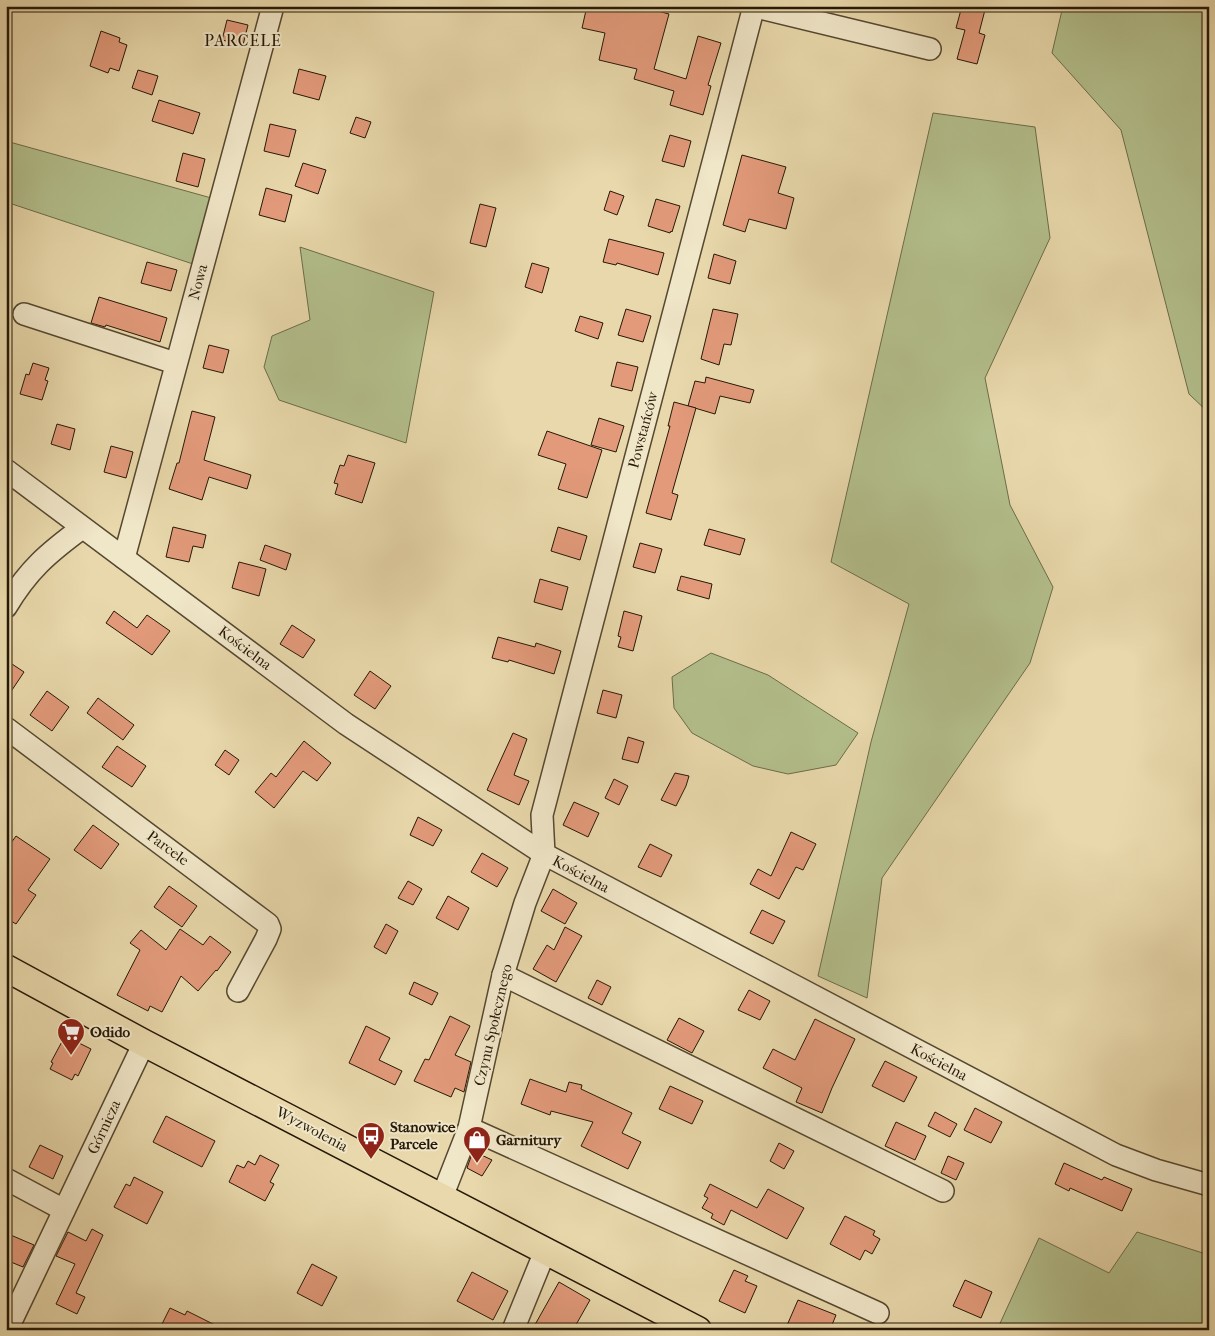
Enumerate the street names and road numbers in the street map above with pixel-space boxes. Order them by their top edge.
street label: Nowa [185,261,212,302]
street label: Powstańców [624,389,662,470]
street label: Kościelna [215,622,276,674]
street label: Parcele [143,827,193,870]
street label: Kościelna [549,852,613,897]
street label: Czynu Społecznego [470,962,516,1088]
street label: Kościelna [907,1040,971,1085]
street label: Górnicza [84,1096,125,1157]
street label: Wyzwolenia [272,1102,352,1156]

